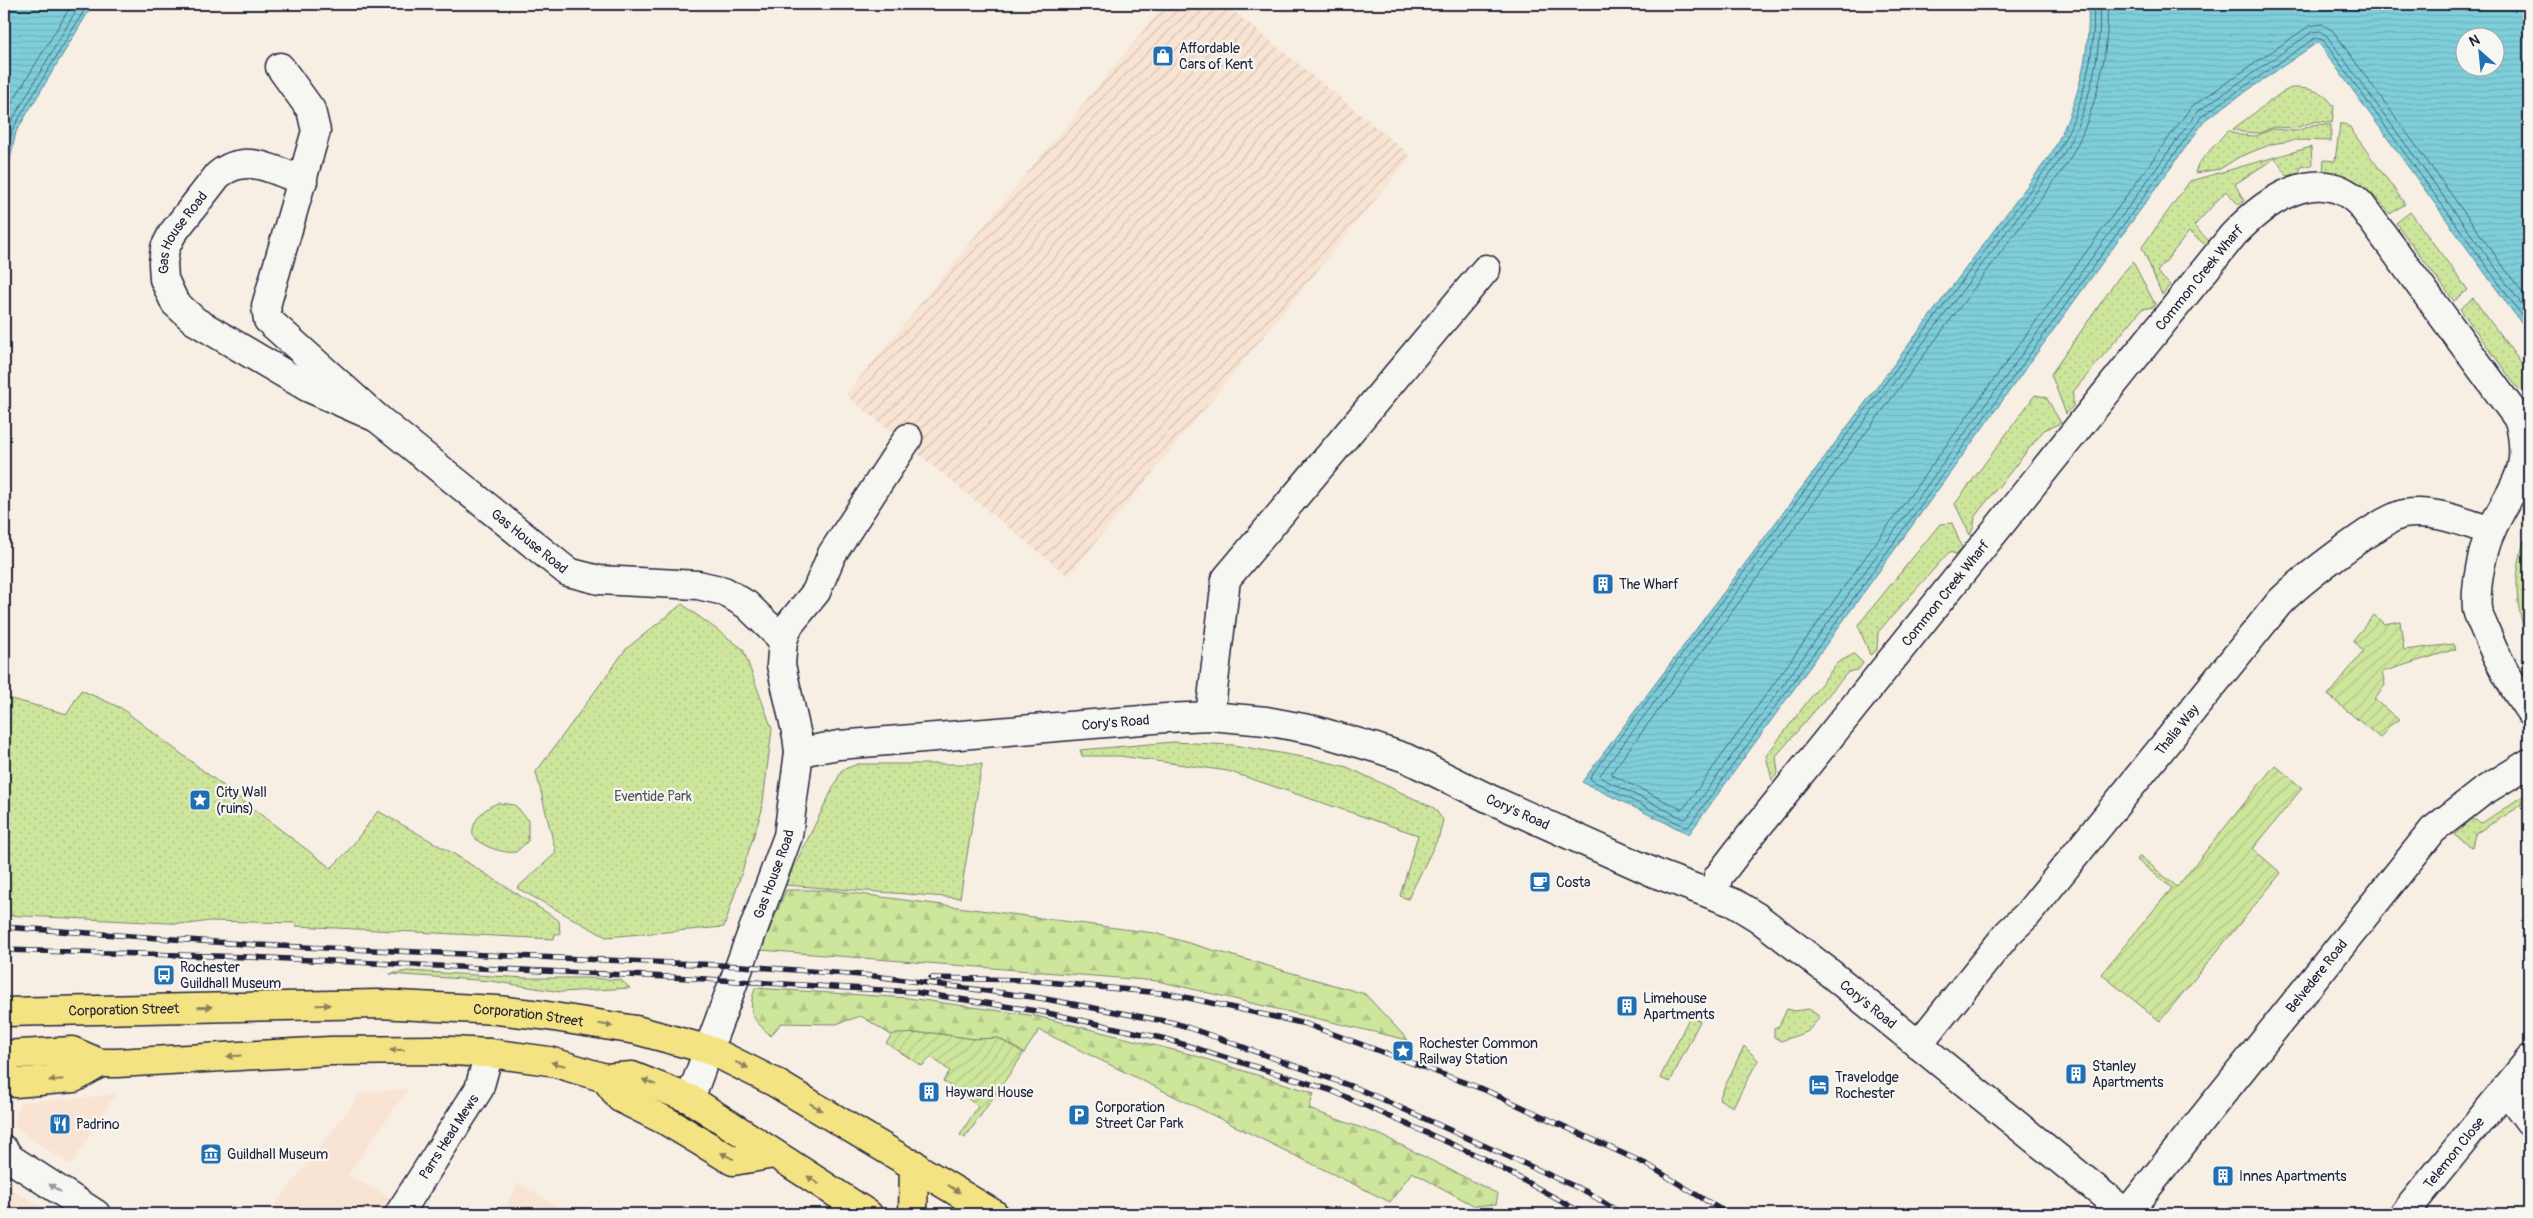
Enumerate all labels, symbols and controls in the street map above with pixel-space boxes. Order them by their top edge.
north arrow [2456,28,2506,78]
text: N [2466,31,2482,51]
place label: Affordable Cars of Kent [1179,40,1254,73]
shop icon: Affordable Cars of Kent [1151,44,1175,68]
street label: Gas House Road [154,188,211,275]
street label: Common Creek Wharf [2151,221,2247,334]
street label: Gas House Road [488,505,572,577]
street label: Common Creek Wharf [1898,536,1993,649]
building icon: The Wharf [1591,572,1615,596]
place label: The Wharf [1619,576,1679,593]
street label: Thalia Way [2151,701,2202,759]
street label: Cory's Road [1081,711,1150,733]
place label: City Wall (ruins) [216,784,267,817]
place icon: City Wall (ruins) [188,788,212,812]
park label: Eventide Park [614,788,692,805]
street label: Cory's Road [1483,790,1552,833]
street label: Gas House Road [749,829,797,921]
cafe icon: Costa [1528,870,1552,894]
place label: Costa [1556,874,1591,891]
street label: Belvedere Road [2282,936,2351,1016]
place label: Rochester Guildhall Museum [180,959,281,992]
bus stop icon: Rochester Guildhall Museum [152,963,176,987]
street label: Cory's Road [1836,976,1900,1032]
place label: Limehouse Apartments [1643,990,1715,1023]
building icon: Limehouse Apartments [1615,994,1639,1018]
street label: Corporation Street [68,1000,180,1019]
street label: Corporation Street [473,1000,585,1030]
one-way arrow [315,1001,331,1009]
one-way arrow [197,1003,213,1011]
one-way arrow [599,1022,615,1030]
place label: Rochester Common Railway Station [1419,1035,1538,1068]
place icon: Rochester Common Railway Station [1391,1039,1415,1063]
one-way arrow [389,1047,405,1055]
one-way arrow [226,1053,242,1061]
place label: Stanley Apartments [2092,1058,2164,1091]
one-way arrow [551,1060,566,1068]
one-way arrow [735,1062,749,1070]
building icon: Stanley Apartments [2064,1062,2088,1086]
place label: Travelodge Rochester [1835,1069,1899,1102]
hotel icon: Travelodge Rochester [1807,1073,1831,1097]
one-way arrow [47,1076,63,1084]
one-way arrow [642,1078,656,1086]
building icon: Hayward House [917,1080,941,1104]
place label: Hayward House [945,1084,1034,1101]
street label: Parrs Head Mews [415,1090,482,1182]
place label: Corporation Street Car Park [1095,1099,1184,1132]
one-way arrow [810,1102,823,1111]
parking icon: Corporation Street Car Park [1067,1103,1091,1127]
restaurant icon: Padrino [48,1112,72,1136]
street label: Telemon Close [2420,1113,2488,1192]
place label: Padrino [76,1116,120,1133]
museum icon: Guildhall Museum [199,1142,223,1166]
place label: Guildhall Museum [227,1146,328,1163]
one-way arrow [720,1152,735,1160]
building icon: Innes Apartments [2211,1164,2235,1188]
place label: Innes Apartments [2239,1168,2347,1185]
one-way arrow [806,1175,820,1185]
one-way arrow [48,1183,62,1192]
one-way arrow [947,1185,961,1194]

